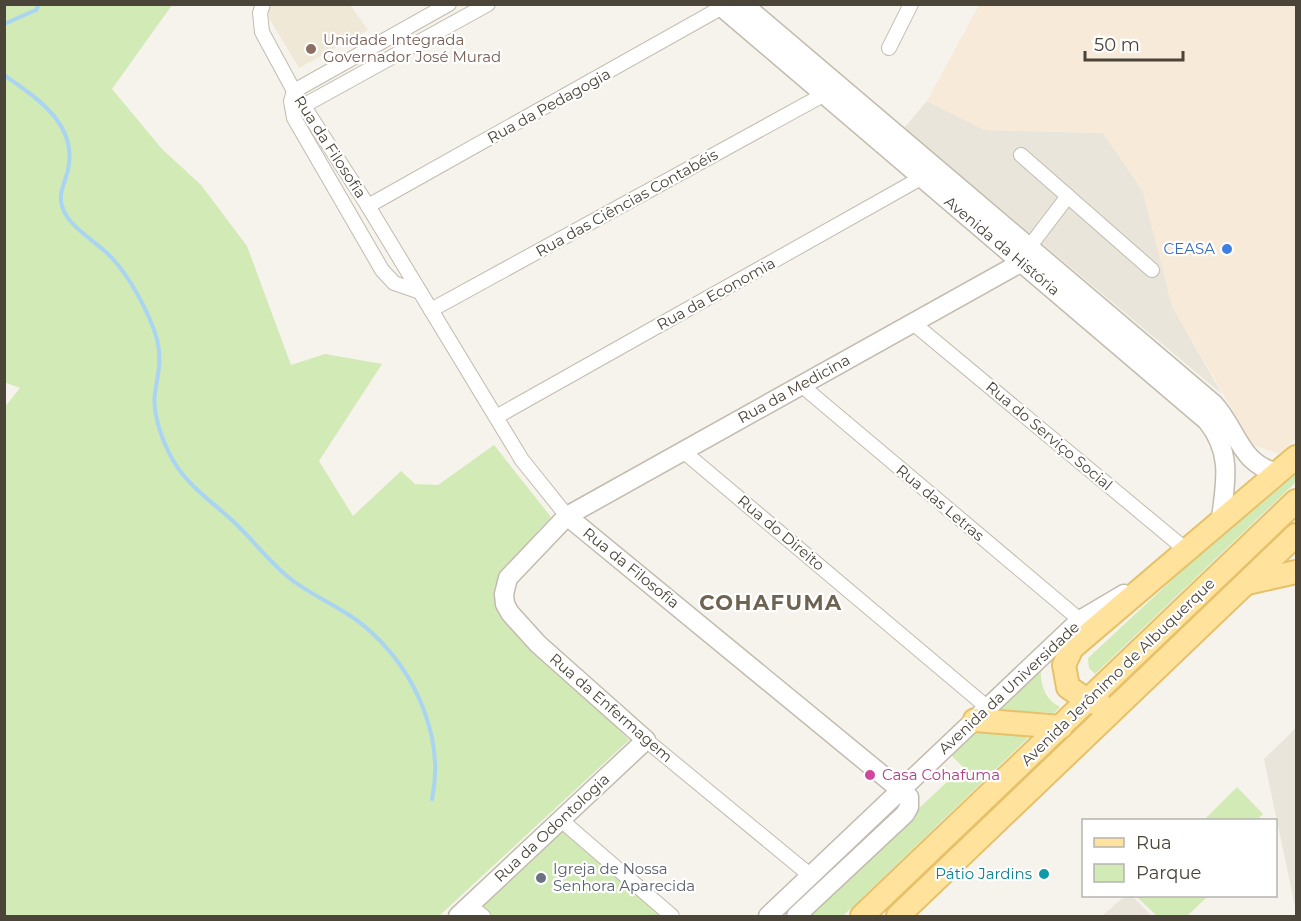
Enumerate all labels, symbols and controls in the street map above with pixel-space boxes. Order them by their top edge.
scale bar [1085,24,1182,62]
place label: Unidade Integrada Governador José Murad [323,30,501,66]
text: 50 m [1094,34,1140,56]
marker: Unidade Integrada Governador José Murad [304,42,318,56]
street label: Rua da Pedagogia [484,64,614,147]
street label: Rua da Filosofia [290,92,371,202]
street label: Rua das Ciências Contabéis [532,144,721,261]
street label: Avenida da História [941,192,1064,299]
place label: CEASA [1164,239,1215,258]
marker: CEASA [1220,242,1234,256]
street label: Rua da Economia [653,253,778,334]
street label: Rua da Medicina [734,350,853,427]
street label: Rua do Serviço Social [982,377,1116,494]
street label: Rua das Letras [892,460,988,545]
street label: Rua do Direito [734,491,829,574]
street label: Rua da Filosofia [579,523,683,612]
street label: Avenida Jerônimo de Albuquerque [1017,574,1219,770]
district label: COHAFUMA [699,590,843,615]
street label: Avenida da Universidade [934,617,1083,758]
street label: Rua da Enfermagem [546,649,677,766]
place label: Casa Cohafuma [882,765,1000,784]
marker: Casa Cohafuma [863,768,877,782]
street label: Rua da Odontologia [490,769,613,886]
legend [1082,819,1277,897]
text: Rua [1136,832,1172,854]
place label: Igreja de Nossa Senhora Aparecida [553,859,695,895]
text: Parque [1136,862,1202,884]
place label: Pátio Jardins [935,864,1032,883]
marker: Pátio Jardins [1037,867,1051,881]
marker: Igreja de Nossa Senhora Aparecida [534,871,548,885]

